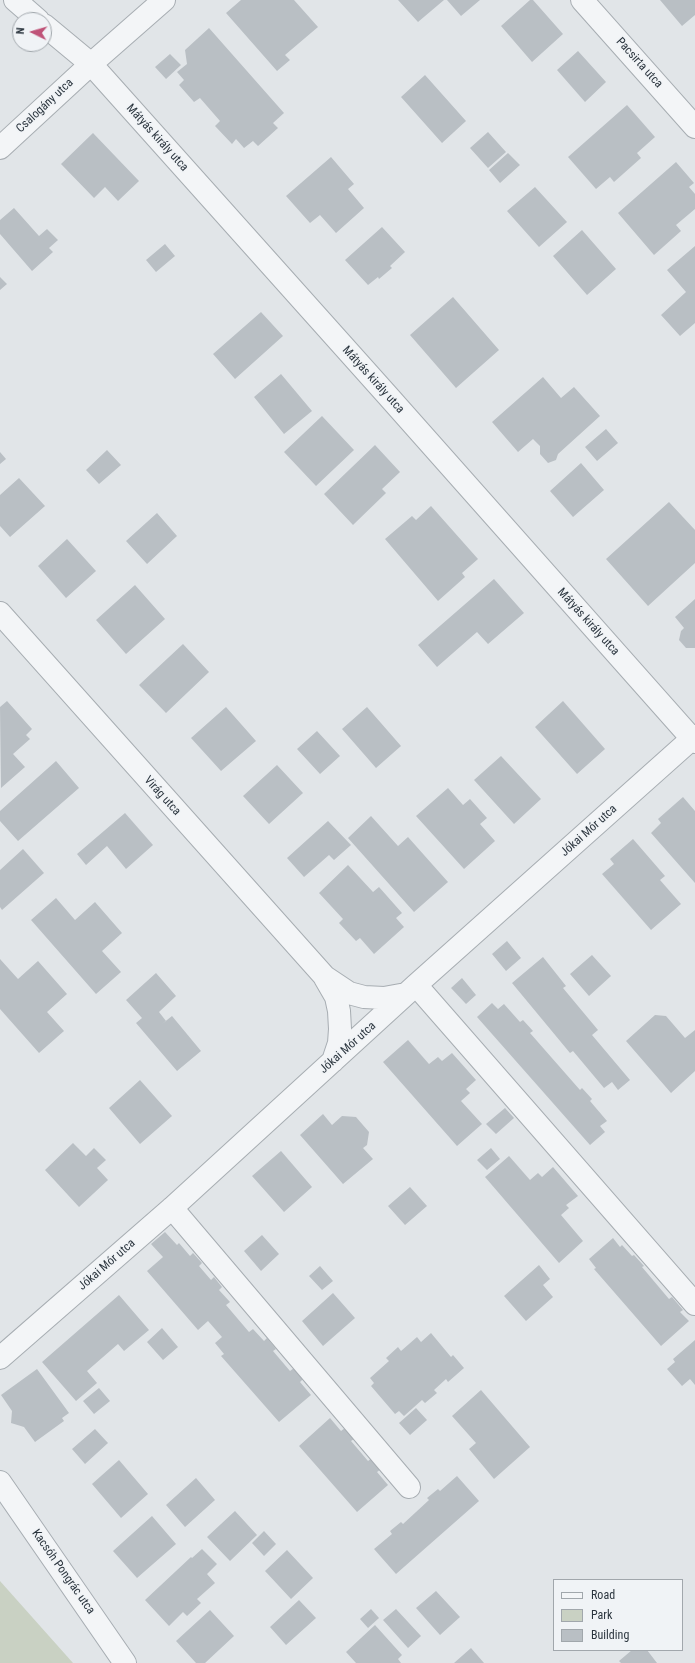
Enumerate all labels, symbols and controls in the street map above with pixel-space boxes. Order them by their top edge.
north arrow [12,12,52,52]
text: N [14,27,27,35]
street label: Pacsirta utca [613,35,665,91]
street label: Csalogány utca [14,76,76,136]
street label: Mátyás király utca [123,101,191,175]
street label: Mátyás király utca [339,343,407,417]
street label: Mátyás király utca [554,585,622,659]
street label: Virág utca [141,773,183,819]
street label: Jókai Mór utca [558,802,620,860]
street label: Jókai Mór utca [317,1019,379,1077]
street label: Jókai Mór utca [76,1236,138,1294]
street label: Kacsóh Pongrác utca [28,1527,98,1617]
legend [553,1579,683,1651]
text: Road [591,1588,615,1602]
text: Park [591,1608,612,1622]
text: Building [591,1628,629,1642]

